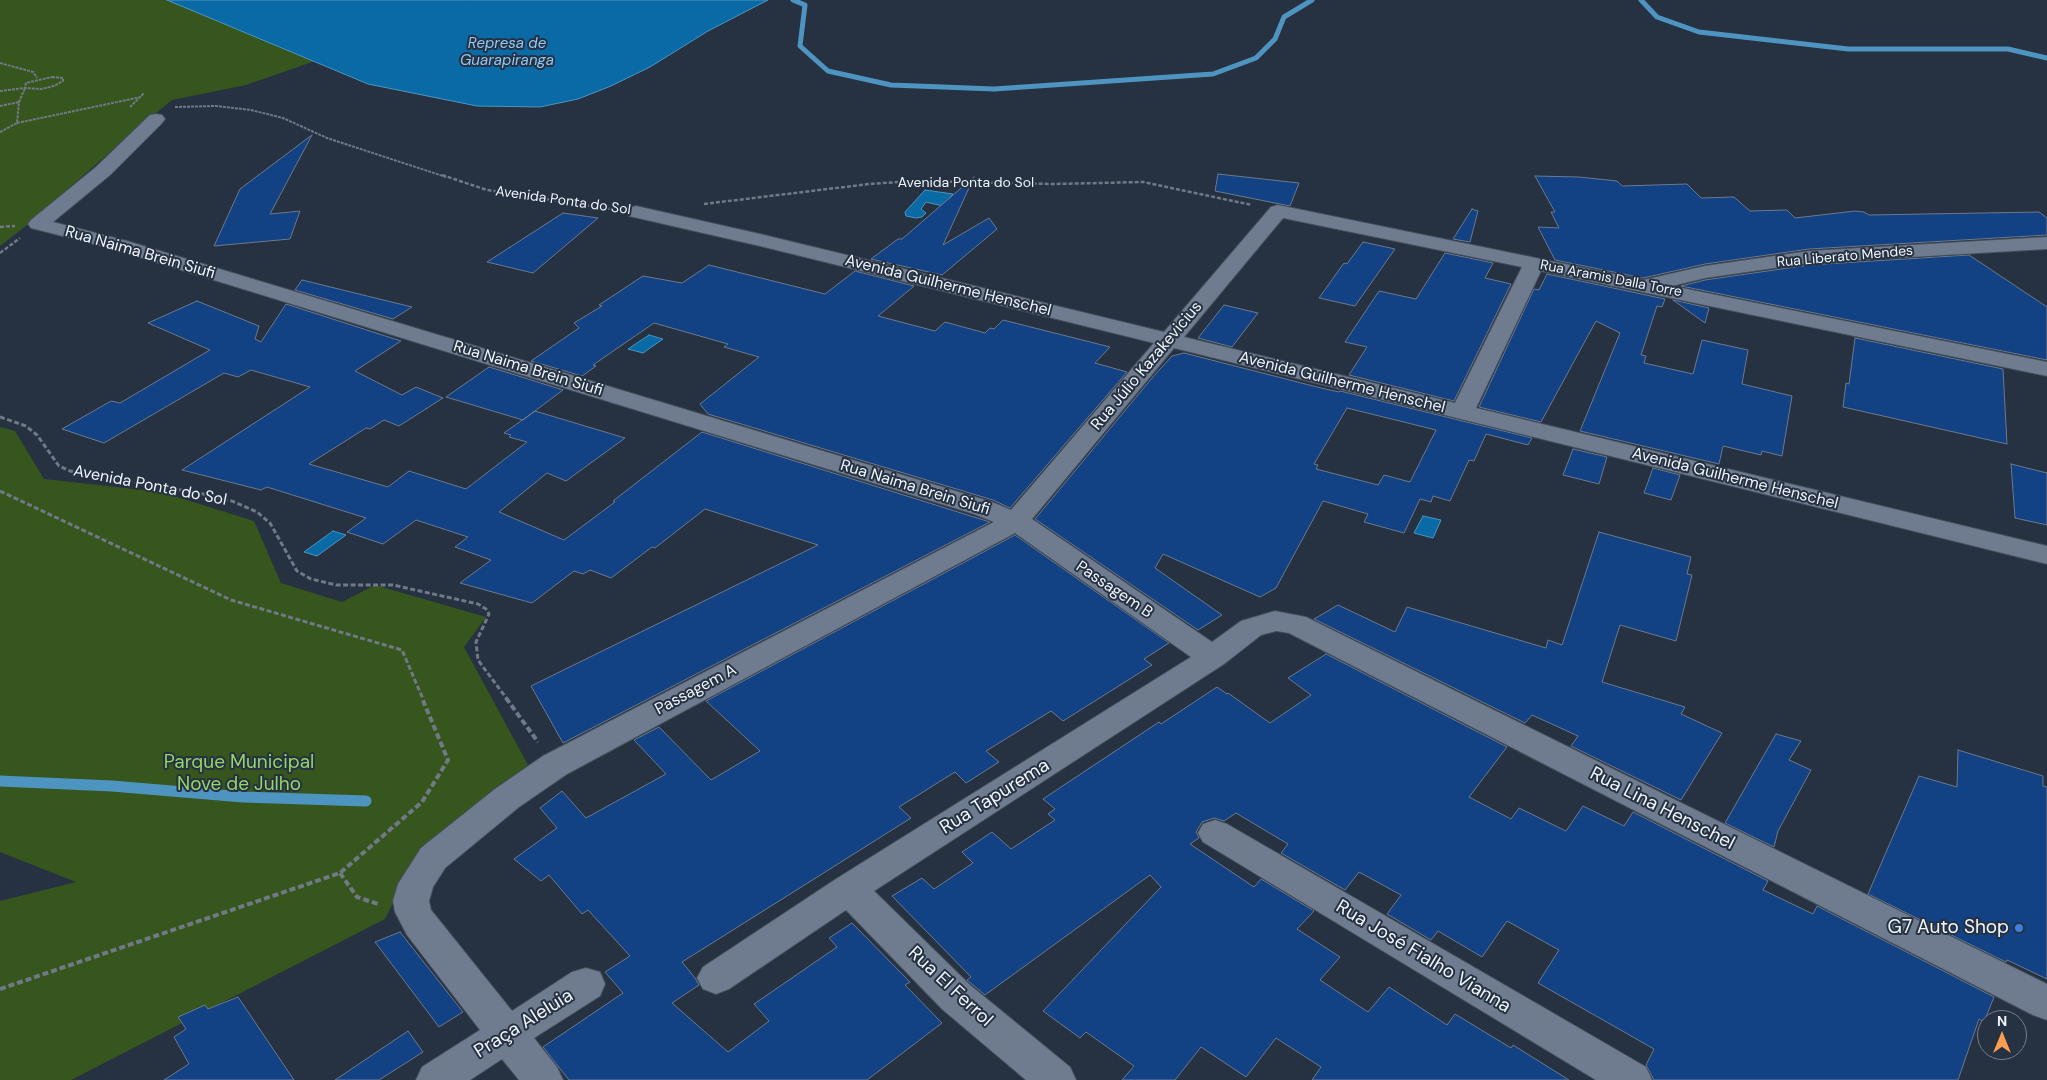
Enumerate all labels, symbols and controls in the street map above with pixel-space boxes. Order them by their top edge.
water label: Represa de Guarapiranga [460,35,554,70]
street label: Avenida Ponta do Sol [898,175,1034,191]
street label: Avenida Ponta do Sol [494,183,632,219]
street label: Rua Naima Brein Siufi [63,222,217,284]
street label: Rua Liberato Mendes [1776,243,1914,271]
street label: Avenida Guilherme Henschel [843,251,1053,321]
street label: Rua Aramis Dalla Torre [1539,257,1683,301]
street label: Rua Júlio Kazakevicius [1087,298,1207,434]
street label: Rua Naima Brein Siufi [451,337,605,401]
street label: Avenida Guilherme Henschel [1237,348,1447,418]
street label: Avenida Guilherme Henschel [1630,444,1840,514]
street label: Rua Naima Brein Siufi [838,456,992,520]
street label: Avenida Ponta do Sol [72,462,228,510]
street label: Passagem B [1072,557,1156,623]
street label: Passagem A [652,661,740,719]
park label: Parque Municipal Nove de Julho [164,752,314,796]
street label: Rua Tapurema [936,754,1054,840]
street label: Rua Lina Henschel [1586,763,1738,855]
street label: Rua José Fialho Vianna [1331,896,1515,1018]
place label: G7 Auto Shop [1887,917,2009,939]
marker: G7 Auto Shop [2013,922,2025,934]
street label: Rua El Ferrol [903,942,997,1032]
street label: Praça Aleluia [470,985,578,1063]
north arrow [1977,1010,2027,1060]
text: N [1997,1012,2007,1030]

